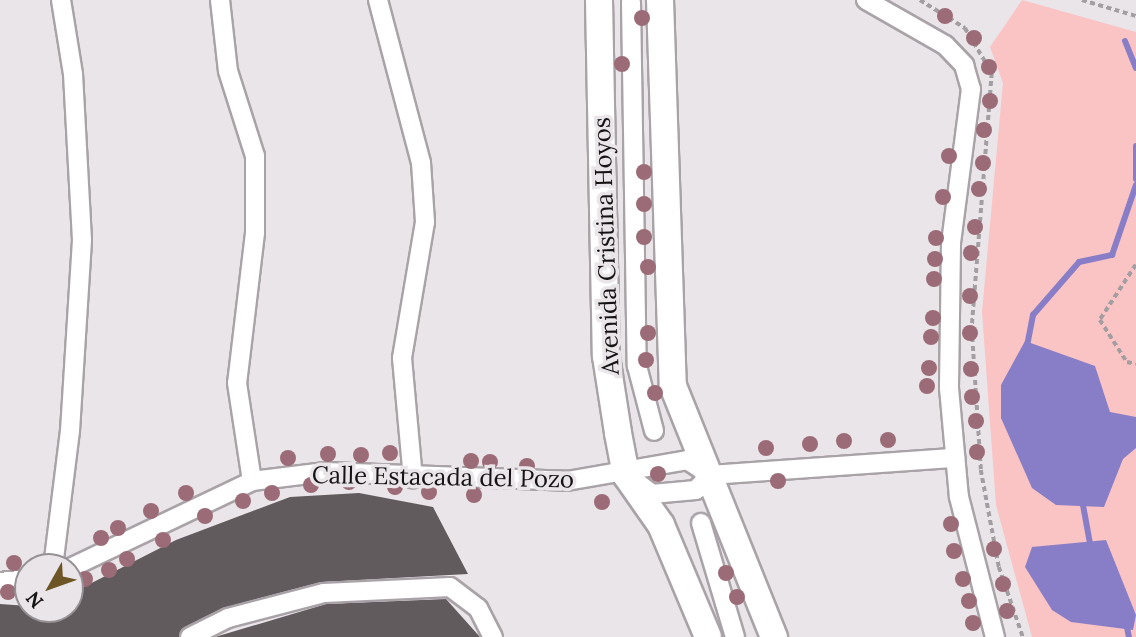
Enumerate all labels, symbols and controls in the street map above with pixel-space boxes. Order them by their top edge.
street label: Avenida Cristina Hoyos [587,117,625,375]
street label: Calle Estacada del Pozo [312,460,574,494]
north arrow [14,553,84,623]
text: N [21,587,48,614]

